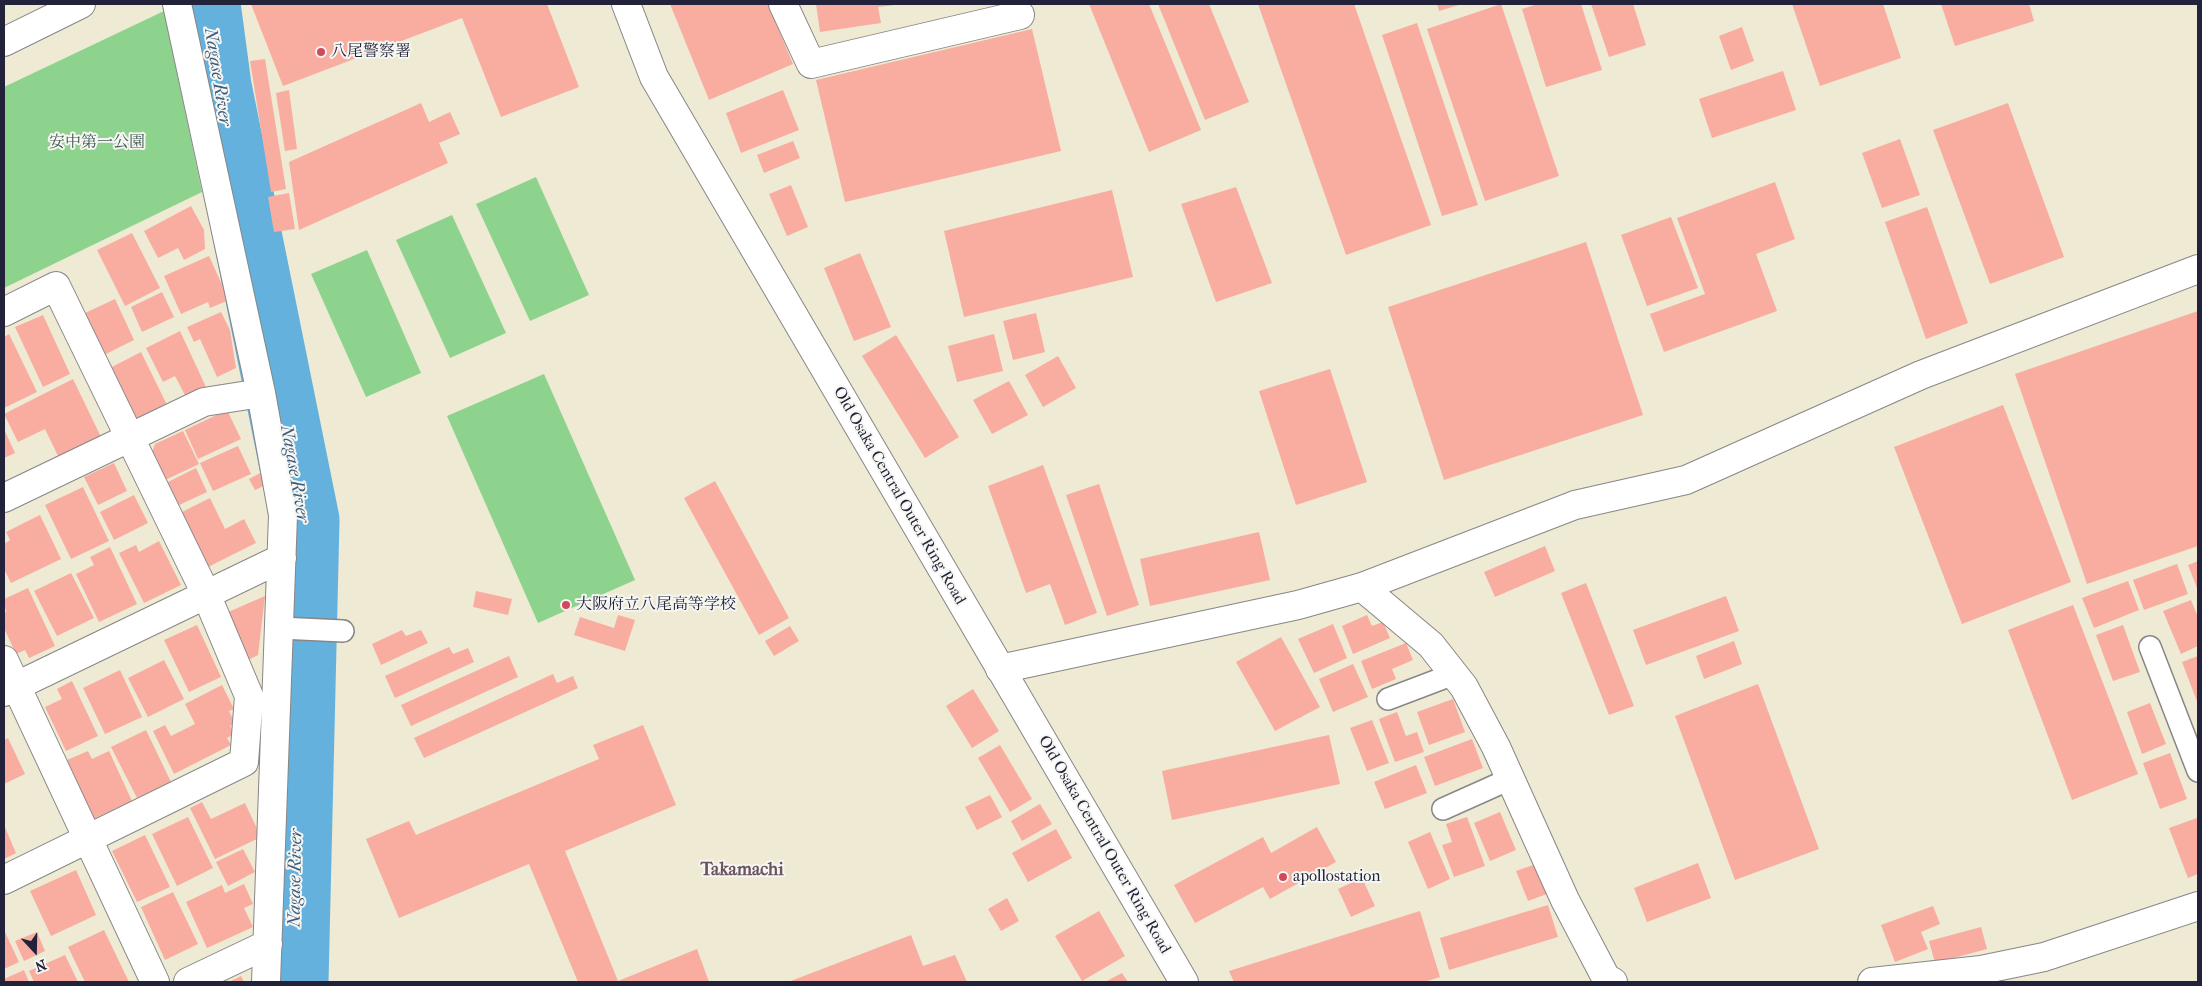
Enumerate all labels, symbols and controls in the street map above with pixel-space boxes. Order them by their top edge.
water label: Nagase River [199,27,235,127]
place label: 八尾警察署 [331,42,411,62]
marker: 八尾警察署 [315,46,327,58]
park label: 安中第一公園 [49,133,145,153]
street label: Old Osaka Central Outer Ring Road [829,384,969,608]
water label: Nagase River [275,424,313,524]
place label: 大阪府立八尾高等学校 [576,595,736,615]
marker: 大阪府立八尾高等学校 [560,599,572,611]
street label: Old Osaka Central Outer Ring Road [1034,733,1174,957]
water label: Nagase River [284,829,308,927]
district label: Takamachi [700,860,784,882]
place label: apollostation [1293,867,1381,887]
marker: apollostation [1277,871,1289,883]
north arrow [10,926,60,976]
text: N [33,956,49,975]

